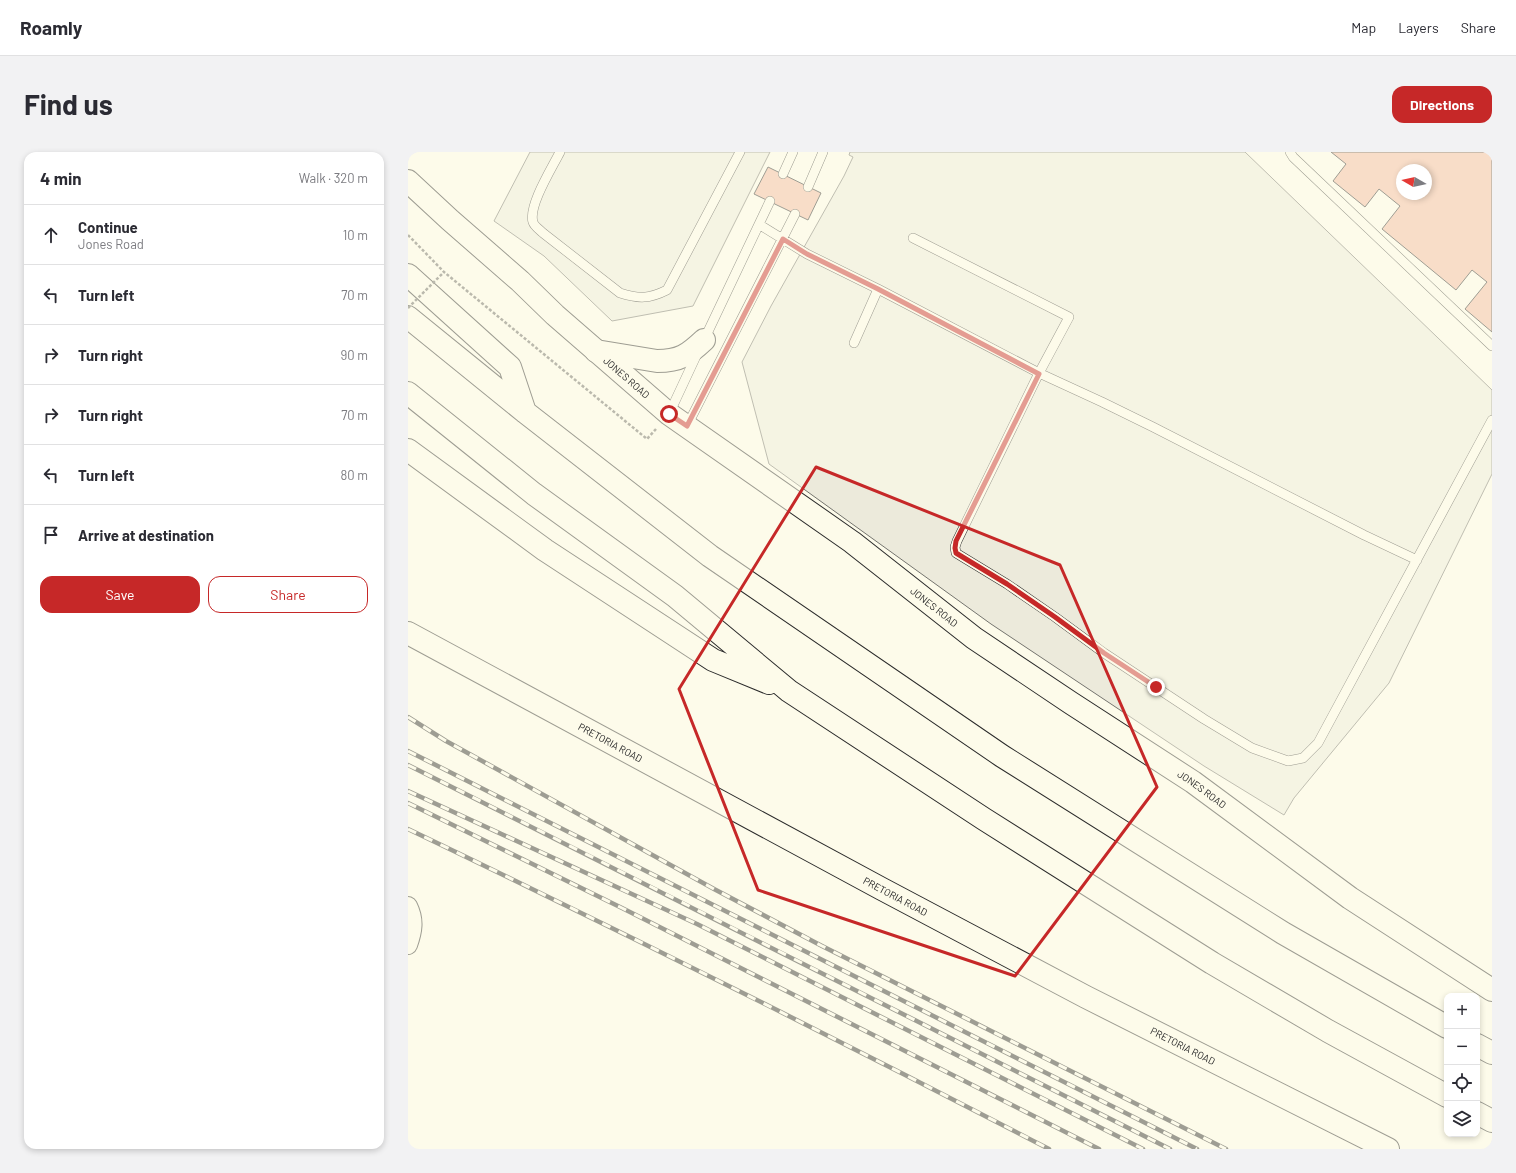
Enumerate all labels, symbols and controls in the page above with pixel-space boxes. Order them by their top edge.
text: Roamly [20,16,82,39]
text: Map [1351,19,1376,36]
text: Layers [1398,19,1439,36]
text: Share [1461,19,1496,36]
button: Directions [1392,86,1492,123]
text: Find us [24,87,113,121]
north arrow [1396,164,1432,200]
text: 4 min [40,168,82,188]
text: Walk · 320 m [299,170,368,186]
text: Continue [78,218,138,236]
icon: ahead [40,224,62,246]
text: 10 m [343,227,368,243]
text: Jones Road [78,236,144,252]
icon: left [40,284,62,306]
text: Turn left [78,286,134,304]
text: 70 m [341,287,368,303]
icon: right [40,344,62,366]
text: Turn right [78,346,143,364]
text: 90 m [341,347,368,363]
street label: JONES ROAD [601,354,652,401]
icon: right [40,404,62,426]
route start [660,405,678,423]
text: Turn right [78,406,143,424]
text: 70 m [341,407,368,423]
icon: left [40,464,62,486]
text: Turn left [78,466,134,484]
text: 80 m [341,467,368,483]
icon: arrive [40,524,62,546]
text: Arrive at destination [78,526,214,544]
button: Save [40,576,200,613]
button: Share [208,576,368,613]
street label: JONES ROAD [908,584,960,629]
route end [1147,678,1165,696]
street label: PRETORIA ROAD [576,720,644,764]
street label: JONES ROAD [1175,768,1229,811]
street label: PRETORIA ROAD [861,874,930,918]
map controls [1444,993,1480,1137]
button: + [1444,993,1480,1029]
street label: PRETORIA ROAD [1148,1024,1217,1067]
button: − [1444,1029,1480,1065]
button: locate [1444,1065,1480,1101]
button: layers [1444,1101,1480,1137]

